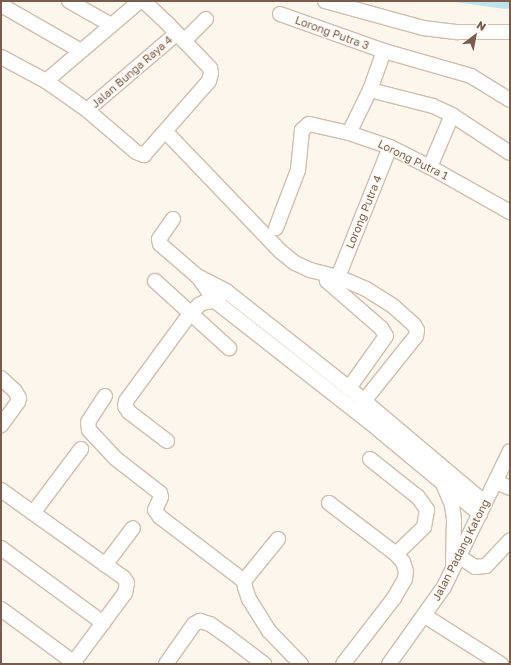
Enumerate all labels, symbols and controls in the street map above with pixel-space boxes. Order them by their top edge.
street label: Lorong Putra 3 [293,14,371,52]
north arrow [455,16,495,56]
text: N [475,18,489,33]
street label: Jalan Bunga Raya 4 [89,33,175,111]
street label: Lorong Putra 1 [376,137,450,183]
street label: Lorong Putra 4 [343,173,385,251]
street label: Jalan Padang Katong [430,497,492,603]

